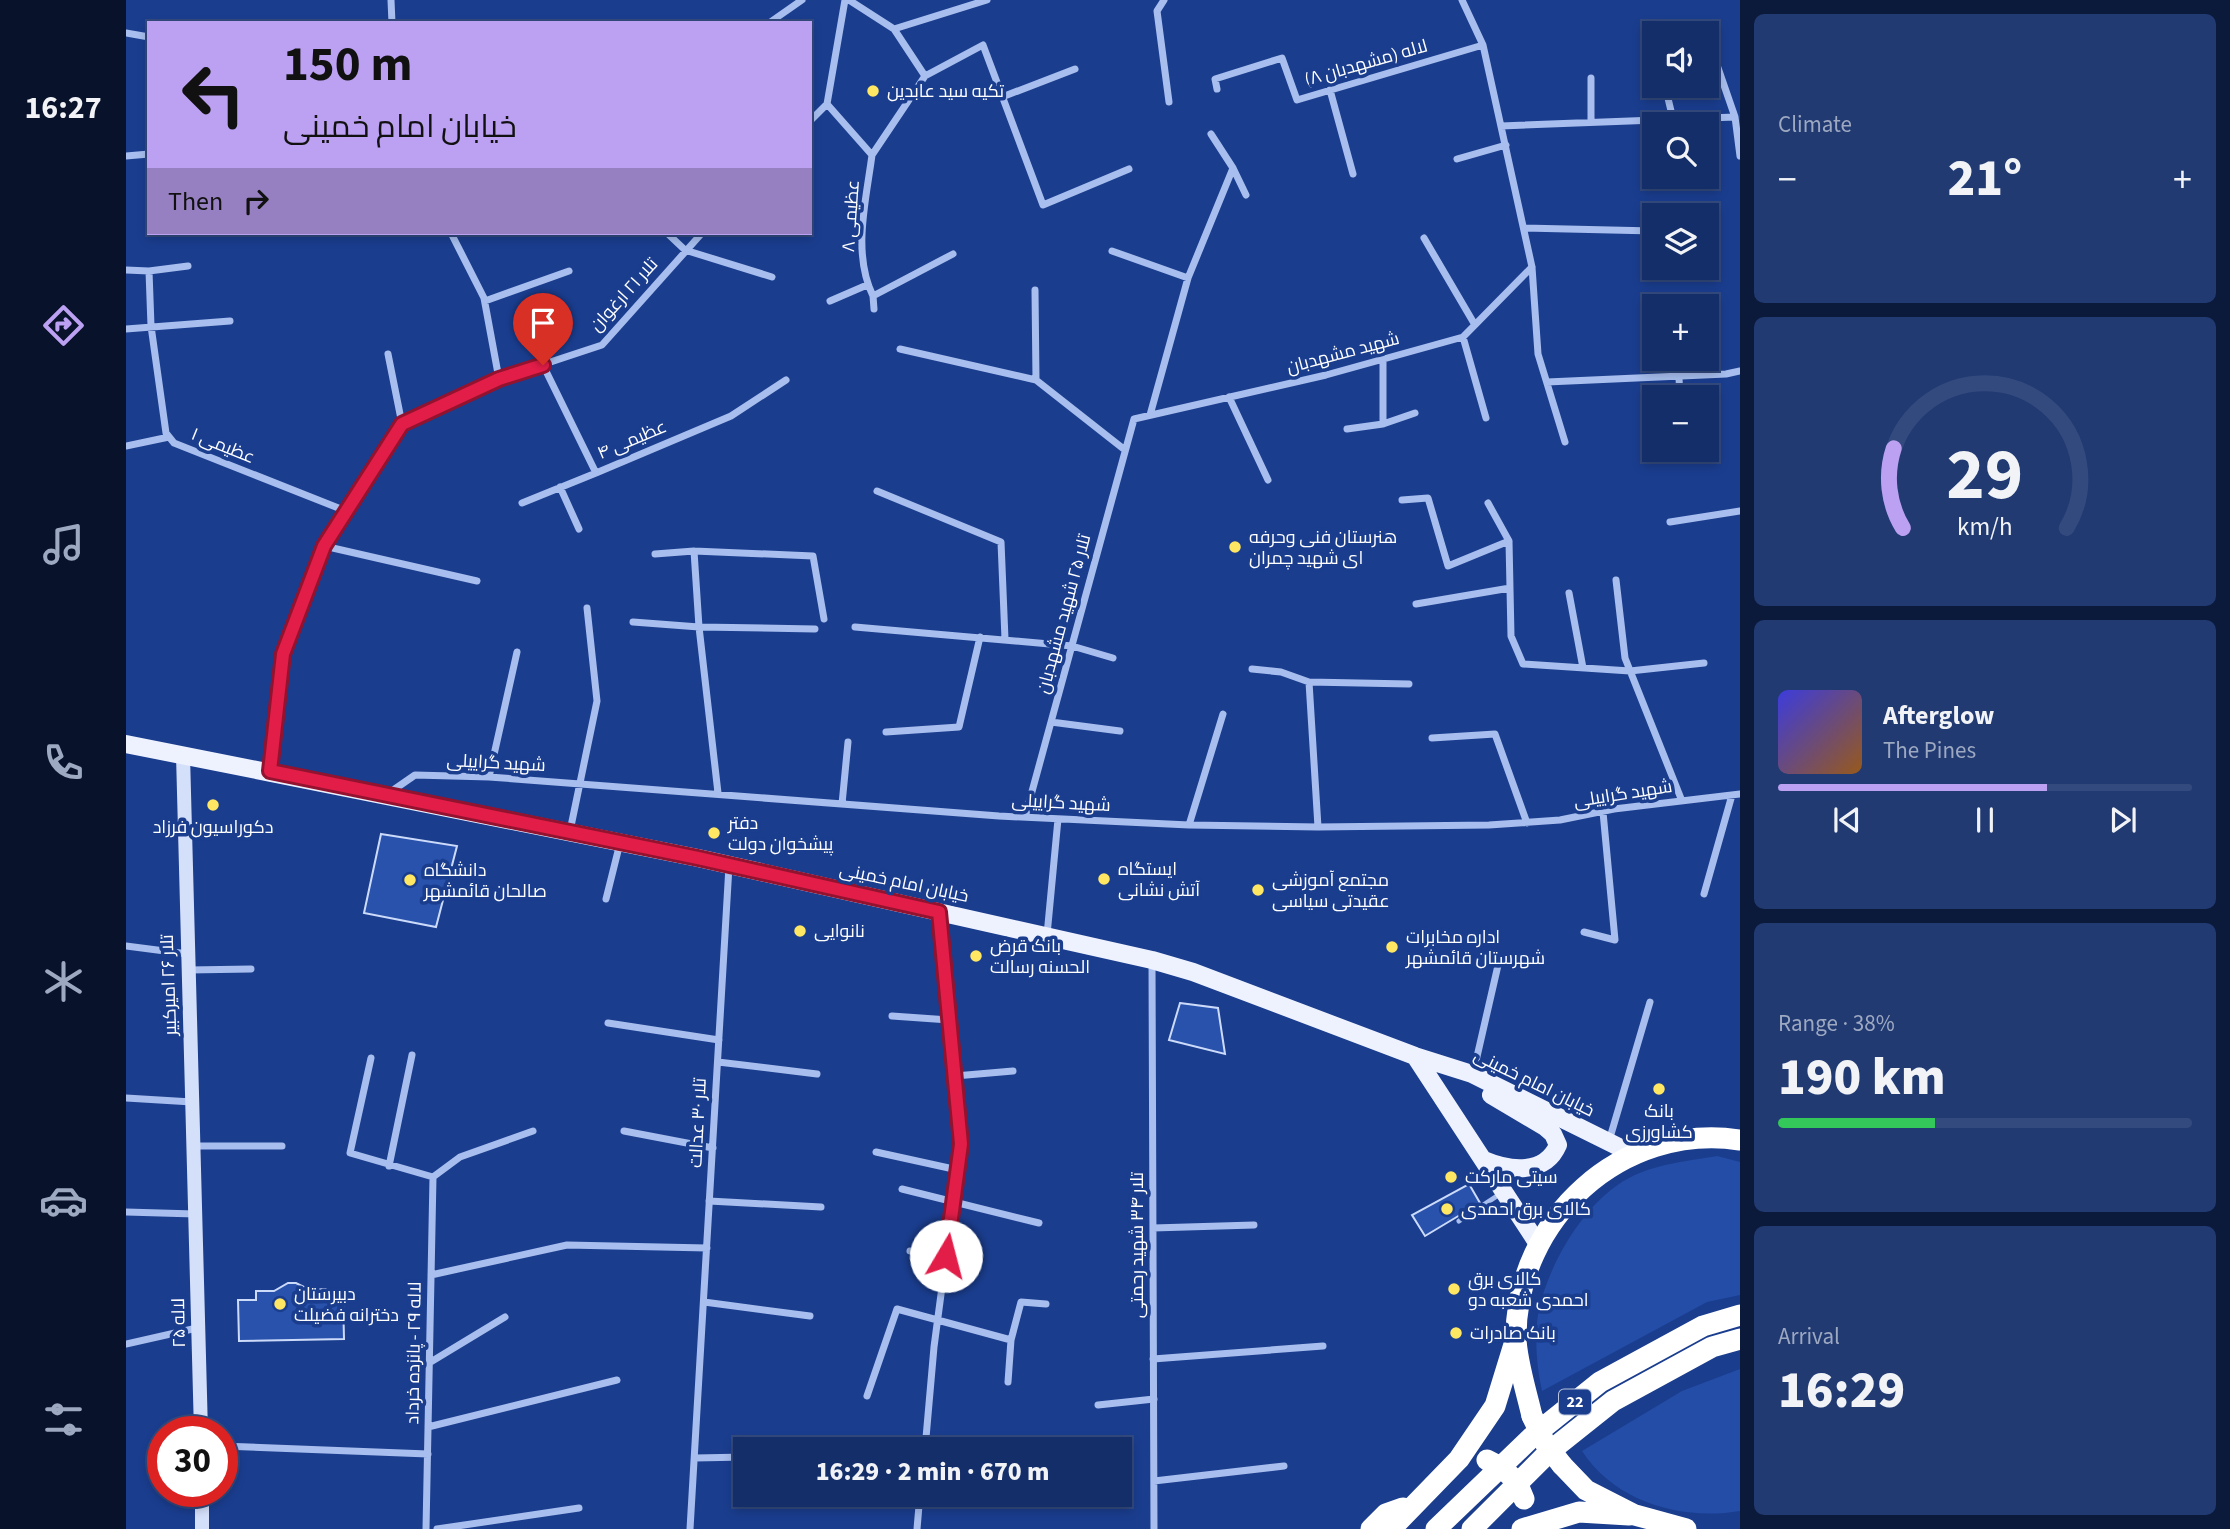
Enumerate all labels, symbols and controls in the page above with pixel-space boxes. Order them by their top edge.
map controls [1642,21,1719,462]
button: sound [1642,21,1719,98]
text: 150 m [283,30,412,100]
street label: لاله (مشهدبان ۸) [1302,33,1430,93]
icon: left [168,49,259,140]
place label: تکیه سید عابدین [887,79,1004,104]
marker: تکیه سید عابدین [865,83,881,99]
text: 16:27 [24,85,102,131]
text: خیابان امام خمینی [283,104,517,150]
text: Climate [1778,108,1852,141]
button: search [1642,112,1719,189]
text: 21° [1948,142,2022,216]
text: − [1778,153,1797,207]
text: + [2173,153,2192,207]
street label: عظیمی ۸ [836,179,866,253]
icon: right [237,182,275,220]
text: Then [168,183,223,220]
button: layers [1642,203,1719,280]
street label: تلار ۲۱ ارغوان [584,253,664,337]
pin [513,293,573,365]
button: + [1642,294,1719,371]
icon: directions [39,301,88,350]
icon: arrive [524,304,562,342]
street label: شهید مشهدبان [1284,326,1402,380]
button: − [1642,385,1719,462]
street label: عظیمی ۴ [593,414,671,466]
street label: عظیمی ۱ [187,422,259,470]
text: 29 [1947,423,2023,527]
text: km/h [1957,508,2013,544]
icon: music [39,520,88,569]
place label: هنرستان فنی وحرفه ای شهید چمران [1249,525,1397,571]
street label: تلار ۲۵ شهید مشهدبان [1031,531,1097,696]
marker: هنرستان فنی وحرفه ای شهید چمران [1227,539,1243,555]
text: Afterglow [1883,697,1994,734]
text: The Pines [1883,734,1976,767]
icon: phone [39,738,88,787]
street label: شهید گراییلی [446,748,546,778]
street label: شهید گراییلی [1572,774,1674,814]
street label: شهید گراییلی [1011,788,1111,818]
marker: دکوراسیون فرزاد [205,797,221,813]
icon: previous [1828,801,1866,839]
icon: pause [1966,801,2004,839]
icon: next [2104,801,2142,839]
place label: دفتر پیشخوان دولت [727,811,834,857]
place label: دکوراسیون فرزاد [153,815,273,840]
marker: دفتر پیشخوان دولت [706,825,722,841]
street label: خیابان امام خمینی [837,857,971,909]
place label: ایستگاه آتش نشانی [1118,857,1200,903]
place label: دانشگاه صالحان قائمشهر [423,858,547,904]
place label: مجتمع آموزشی عقیدتی سیاسی [1272,868,1390,914]
marker: ایستگاه آتش نشانی [1096,871,1112,887]
marker: دانشگاه صالحان قائمشهر [402,872,418,888]
marker: مجتمع آموزشی عقیدتی سیاسی [1250,882,1266,898]
place label: نانوایی [814,919,865,944]
marker: نانوایی [792,923,808,939]
place label: اداره مخابرات شهرستان قائمشهر [1405,925,1545,971]
street label: تلار ۲۶ امیرکبیر [155,934,183,1037]
place label: بانک قرض الحسنه رسالت [990,934,1090,980]
marker: اداره مخابرات شهرستان قائمشهر [1384,939,1400,955]
marker: بانک قرض الحسنه رسالت [968,948,984,964]
icon: climate [39,957,88,1006]
text: Range · 38% [1778,1007,1895,1040]
text: 190 km [1778,1041,1946,1115]
street label: خیابان امام خمینی [1469,1043,1599,1123]
street label: تلار ۳۰ عدالت [683,1077,713,1169]
marker: بانک کشاورزی [1651,1081,1667,1097]
place label: بانک کشاورزی [1625,1099,1693,1145]
place label: سیتی مارکت [1465,1165,1558,1190]
marker: سیتی مارکت [1443,1169,1459,1185]
street label: تلار ۳۴ شهید رحمتی [1125,1172,1150,1318]
icon: car [39,1176,88,1225]
place label: کالای برق احمدی [1461,1197,1591,1222]
marker: کالای برق احمدی [1439,1201,1455,1217]
position arrow [909,1219,983,1293]
place label: کالای برق احمدی شعبه دو [1468,1267,1588,1313]
street label: لاله ۲۹ - پانزده خرداد [400,1281,428,1425]
marker: کالای برق احمدی شعبه دو [1446,1281,1462,1297]
place label: دبیرستان دخترانه فضیلت [294,1282,399,1328]
marker: دبیرستان دخترانه فضیلت [272,1296,288,1312]
street label: لاله ۲۵ [166,1298,192,1348]
text: Arrival [1778,1320,1840,1353]
place label: بانک صادرات [1470,1321,1556,1346]
marker: بانک صادرات [1448,1325,1464,1341]
text: 16:29 [1778,1354,1905,1428]
road number: 22 [1559,1390,1591,1414]
icon: filters [39,1395,88,1444]
speed limit sign: 30 [147,1416,238,1507]
text: 16:29 · 2 min · 670 m [816,1453,1049,1490]

